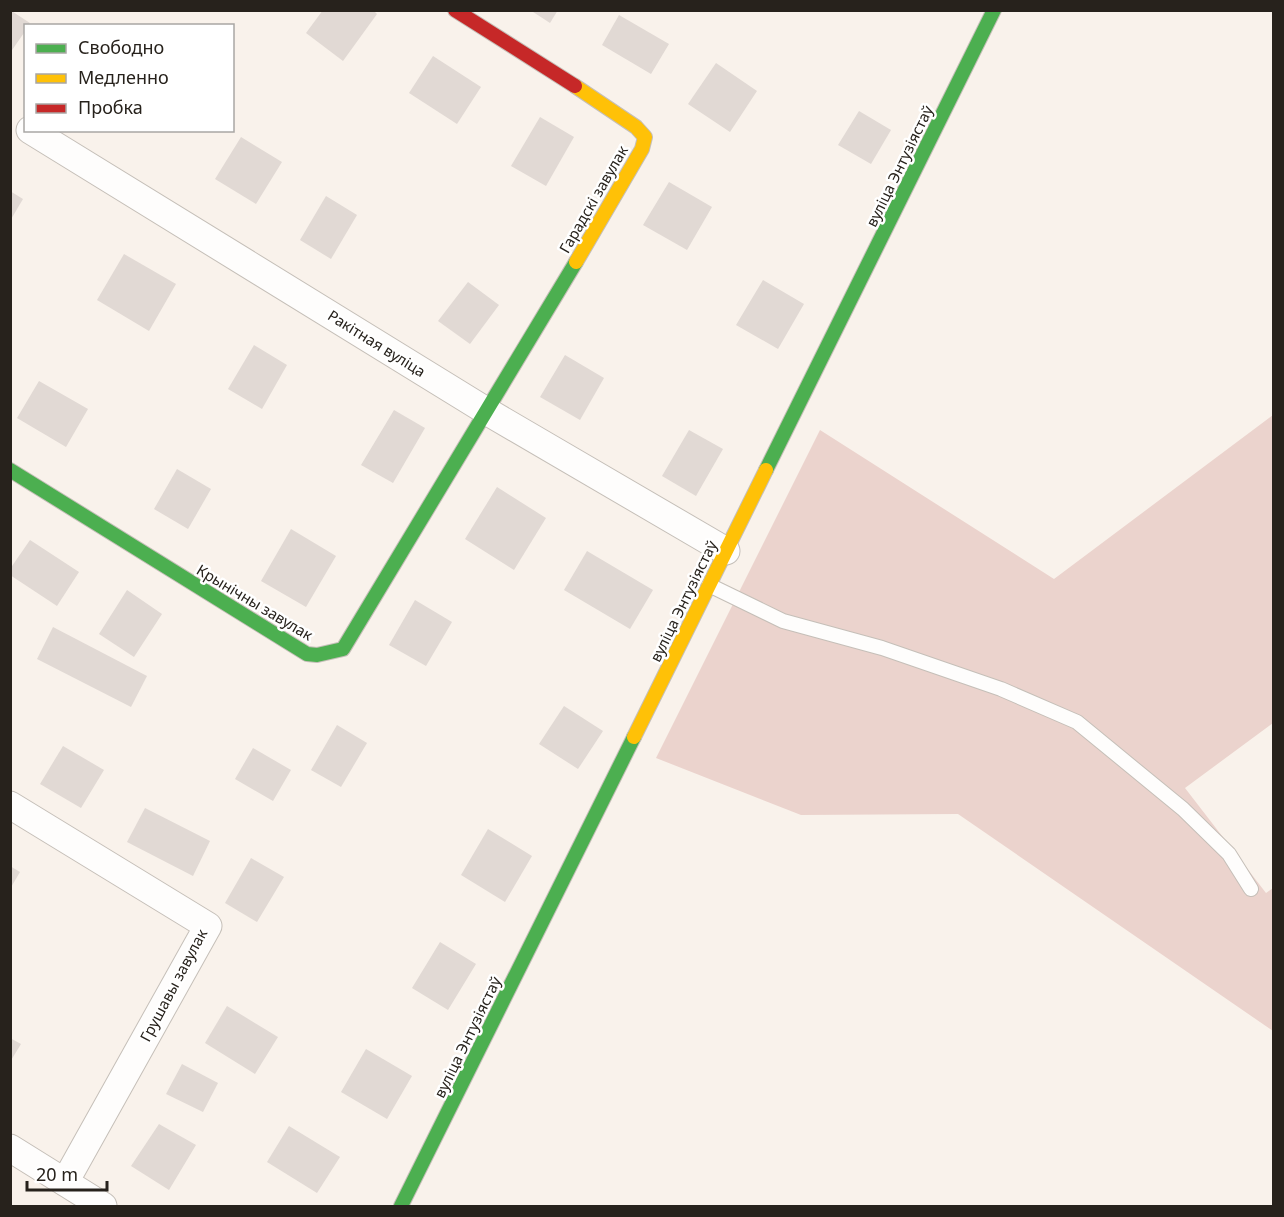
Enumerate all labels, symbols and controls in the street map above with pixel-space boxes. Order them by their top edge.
legend [24,24,234,132]
text: Свободно [78,35,164,59]
text: Медленно [78,65,169,89]
text: Пробка [78,95,143,119]
street label: вуліца Энтузіястаў [861,102,937,230]
street label: Гарадскі завулак [554,142,632,256]
street label: Ракітная вуліца [324,305,430,381]
street label: вуліца Энтузіястаў [645,537,721,665]
street label: Крынічны завулак [193,559,317,645]
street label: Грушавы завулак [135,925,211,1045]
street label: вуліца Энтузіястаў [429,973,505,1101]
scale bar [27,1154,106,1192]
text: 20 m [36,1162,78,1186]

